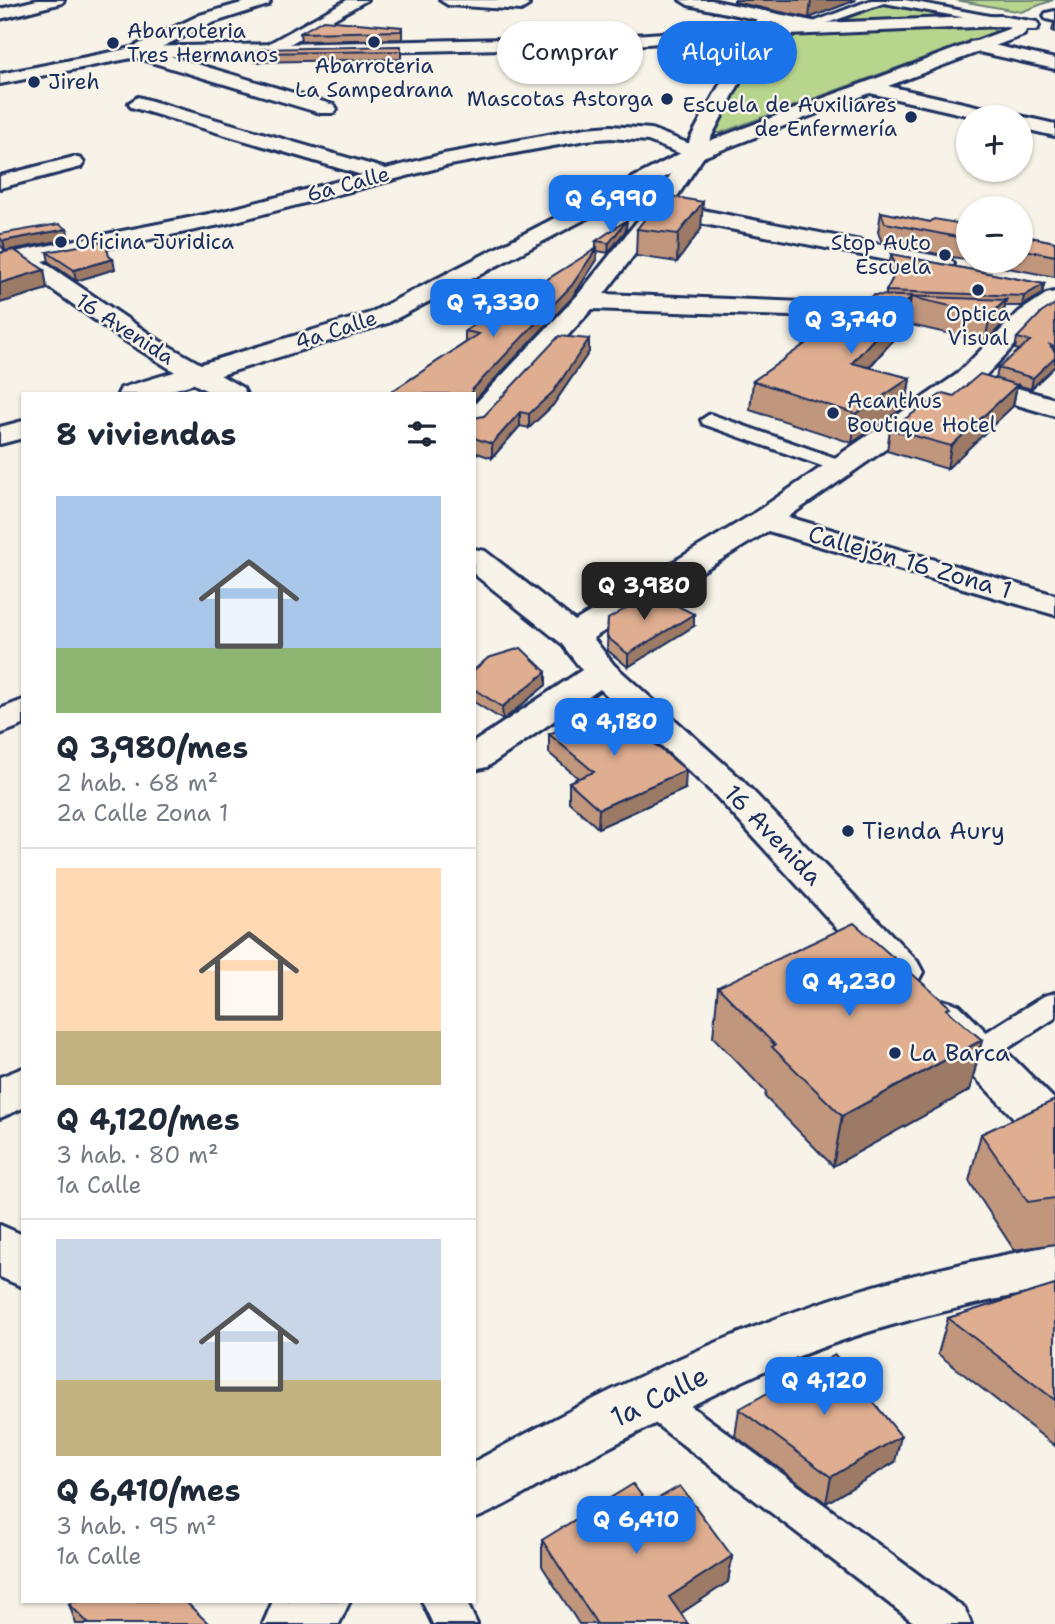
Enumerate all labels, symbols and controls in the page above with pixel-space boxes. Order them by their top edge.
place label: Abarroteria Tres Hermanos [127,17,279,69]
chip: Comprar [497,21,643,84]
chip: Alquilar [657,21,797,84]
marker: Abarroteria La Sampedrana [366,34,382,50]
marker: Abarroteria Tres Hermanos [105,35,121,51]
place label: Abarroteria La Sampedrana [295,52,453,104]
place label: Jireh [48,68,100,96]
marker: Jireh [26,74,42,90]
place label: Mascotas Astorga [467,85,653,113]
marker: Mascotas Astorga [659,91,675,107]
place label: Escuela de Auxiliares de Enfermería [682,91,897,143]
map controls [956,105,1033,273]
button: + [956,105,1033,182]
marker: Escuela de Auxiliares de Enfermería [903,109,919,125]
street label: 6a Calle [304,160,392,208]
pin: Q 6,990 [546,176,676,235]
text: Q 6,990 [565,183,657,213]
button: − [956,196,1033,273]
place label: Oficina Juridica [75,228,234,256]
place label: Stop Auto Escuela [831,229,931,281]
marker: Oficina Juridica [53,234,69,250]
marker: Stop Auto Escuela [937,247,953,263]
pin: Q 7,330 [428,280,558,339]
marker: Optica Visual [970,282,986,298]
street label: 16 Avenida [70,287,180,371]
text: Q 7,330 [446,287,540,317]
pin: Q 3,740 [786,296,916,356]
place label: Optica Visual [946,300,1010,352]
street label: 4a Calle [291,304,381,356]
text: Q 3,740 [805,304,897,334]
place label: Acanthus Boutique Hotel [847,387,997,439]
marker: Acanthus Boutique Hotel [825,405,841,421]
text: 8 viviendas [56,414,236,455]
icon: filters [403,415,441,453]
street label: Callejón 16 Zona 1 [805,518,1015,606]
icon: home [186,541,312,667]
pin: Q 3,980 [579,562,709,622]
text: Q 3,980 [598,570,690,600]
pin: Q 4,180 [549,698,679,758]
text: Q 4,180 [570,706,658,736]
text: Q 3,980/mes [56,727,248,768]
text: 2 hab. · 68 m² [56,768,218,798]
street label: 16 Avenida [717,778,829,892]
text: 2a Calle Zona 1 [56,798,229,828]
place label: Tienda Aury [862,815,1005,847]
marker: Tienda Aury [840,823,856,839]
icon: home [186,913,312,1039]
pin: Q 4,230 [784,958,914,1018]
text: Q 4,230 [802,966,896,996]
place label: La Barca [909,1037,1010,1069]
marker: La Barca [887,1045,903,1061]
text: Q 4,120/mes [56,1099,240,1140]
text: 3 hab. · 80 m² [56,1140,219,1170]
text: 1a Calle [56,1170,142,1200]
icon: home [186,1284,312,1410]
street label: 1a Calle [604,1356,714,1436]
pin: Q 4,120 [759,1358,889,1417]
text: Q 4,120 [781,1365,867,1395]
text: Q 6,410/mes [56,1470,241,1511]
pin: Q 6,410 [571,1496,701,1556]
text: Q 6,410 [593,1504,679,1534]
text: 3 hab. · 95 m² [56,1511,217,1541]
text: 1a Calle [56,1541,142,1571]

